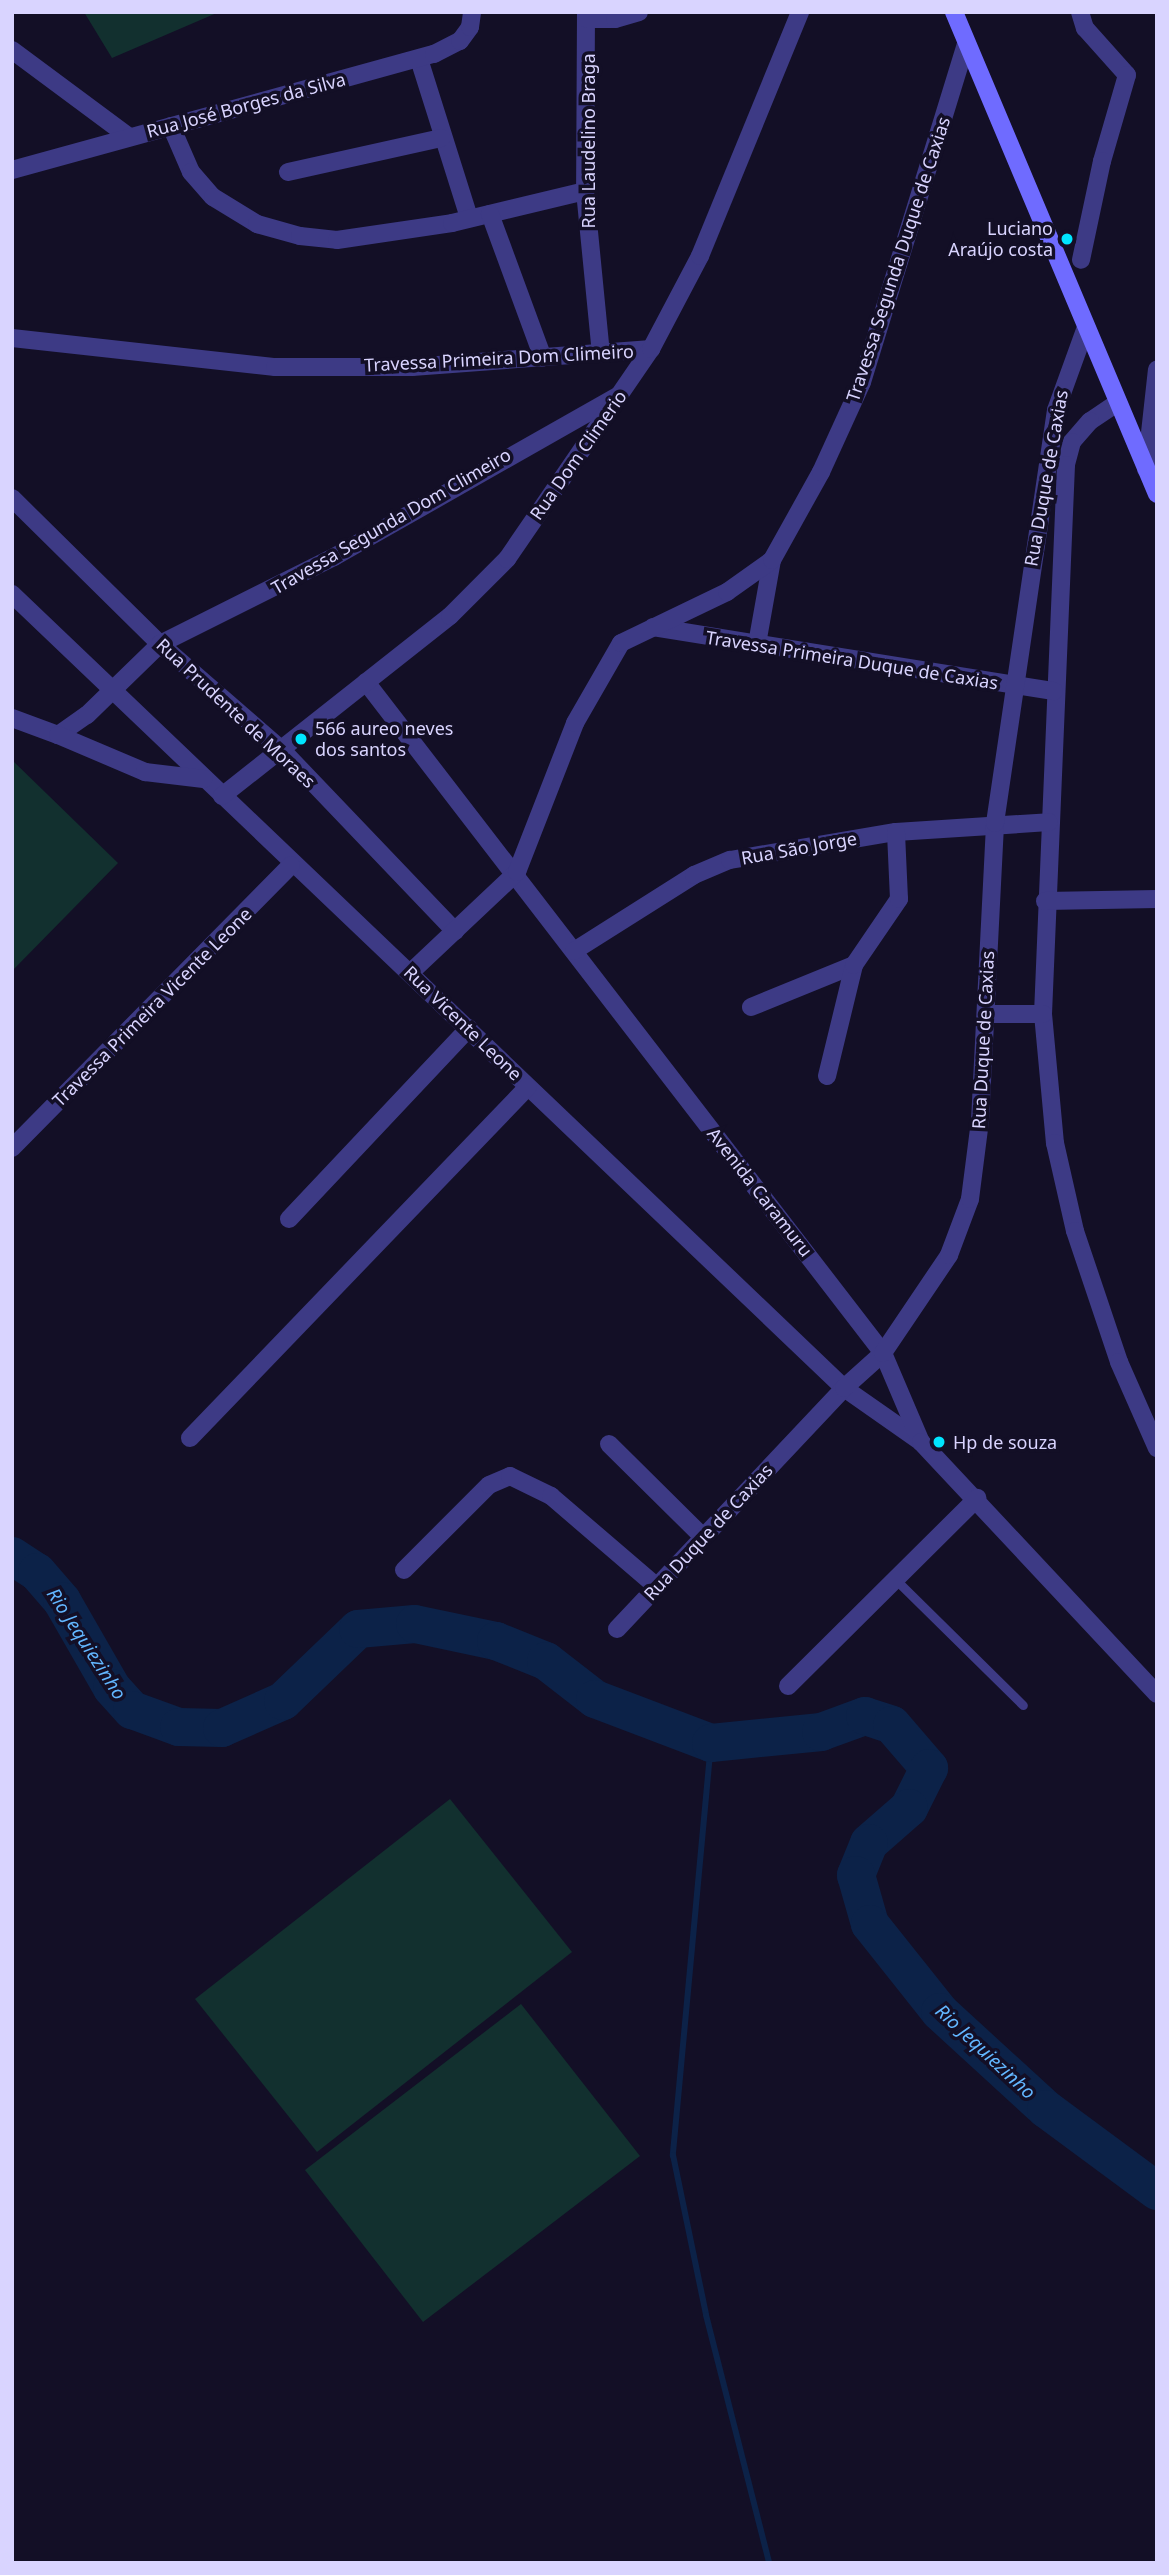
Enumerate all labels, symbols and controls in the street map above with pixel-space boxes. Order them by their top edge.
street label: Rua Laudelino Braga [577,54,599,228]
street label: Rua José Borges da Silva [144,68,348,142]
street label: Travessa Segunda Duque de Caxias [842,114,954,404]
place label: Luciano Araújo costa [948,218,1053,260]
marker: Luciano Araújo costa [1059,231,1075,247]
street label: Travessa Primeira Dom Climeiro [364,340,634,376]
street label: Rua Dom Climerio [525,386,631,524]
street label: Rua Duque de Caxias [1020,388,1072,568]
street label: Travessa Segunda Dom Climeiro [268,443,514,599]
street label: Travessa Primeira Duque de Caxias [704,626,1000,694]
street label: Rua Prudente de Moraes [152,634,320,792]
place label: 566 aureo neves dos santos [315,718,453,760]
marker: 566 aureo neves dos santos [293,731,309,747]
street label: Rua São Jorge [740,827,858,869]
street label: Travessa Primeira Vicente Leone [48,903,256,1111]
street label: Rua Duque de Caxias [968,950,998,1130]
street label: Rua Vicente Leone [400,961,526,1085]
street label: Avenida Caramuru [703,1123,817,1261]
place label: Hp de souza [953,1431,1057,1453]
marker: Hp de souza [931,1434,947,1450]
street label: Rua Duque de Caxias [639,1459,777,1605]
water label: Rio Jequiezinho [41,1584,131,1704]
water label: Rio Jequiezinho [930,2000,1040,2104]

